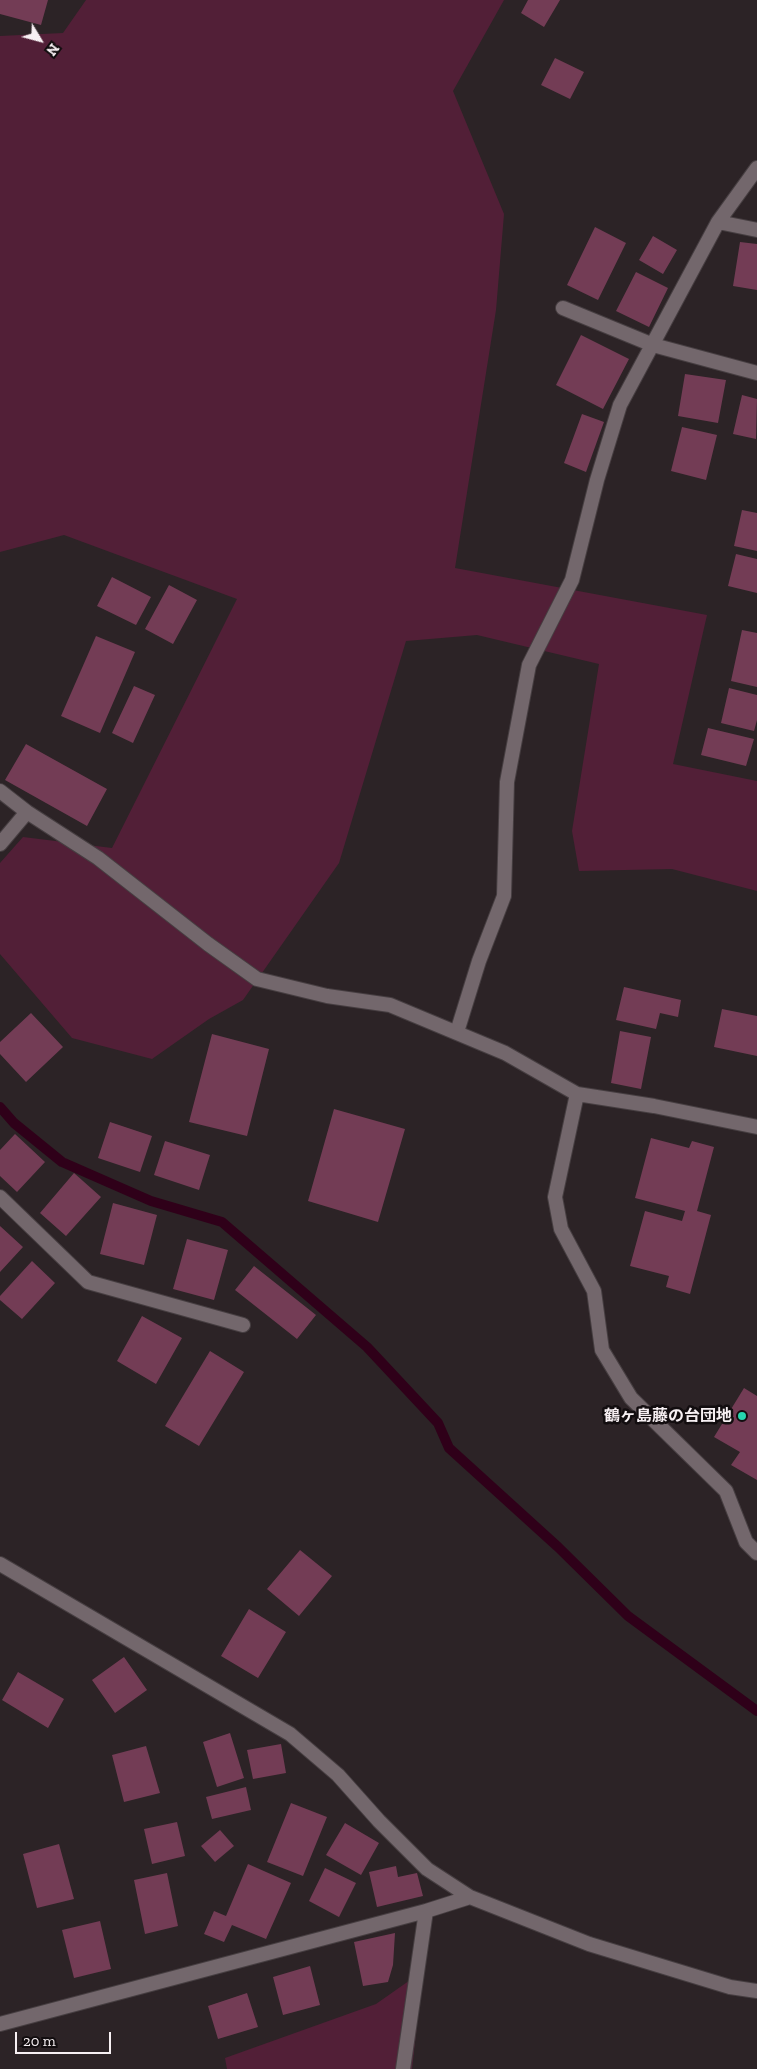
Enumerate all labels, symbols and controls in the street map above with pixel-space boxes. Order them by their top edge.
north arrow [15,15,65,65]
text: N [42,40,62,59]
place label: 鶴ヶ島藤の台団地 [604,1406,732,1426]
marker: 鶴ヶ島藤の台団地 [736,1410,748,1422]
scale bar [18,2022,114,2054]
text: 20 m [23,2032,56,2050]

